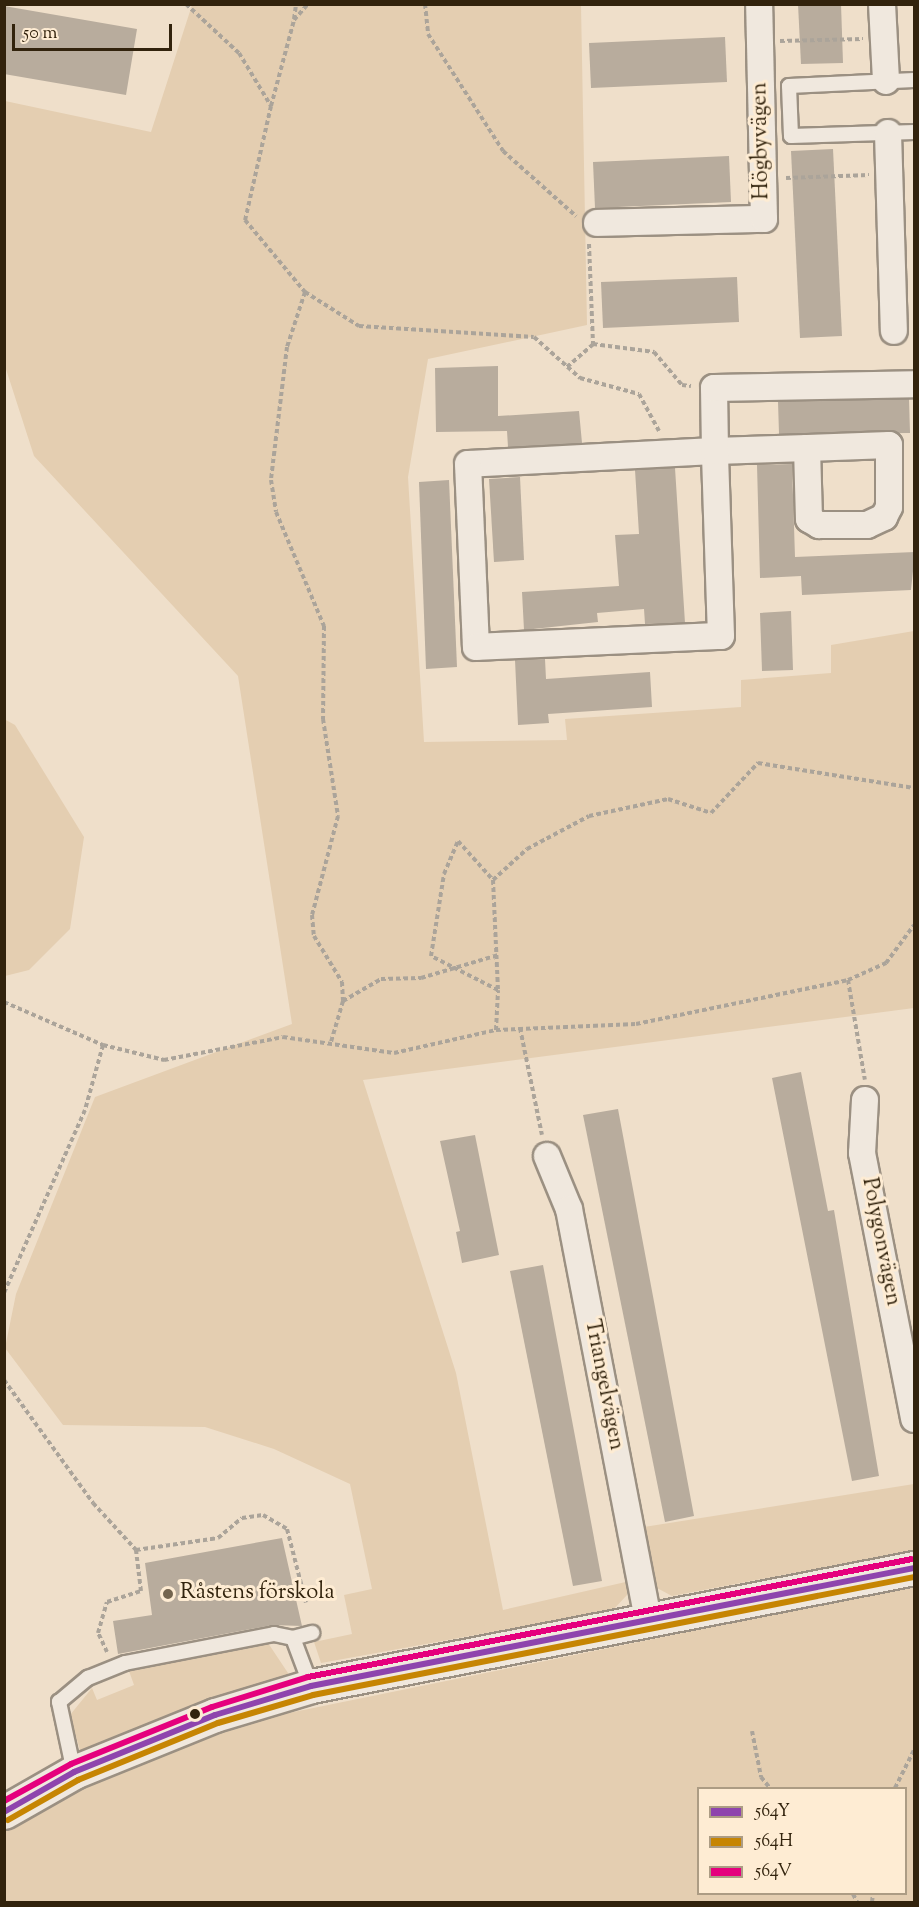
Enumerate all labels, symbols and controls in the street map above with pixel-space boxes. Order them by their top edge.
scale bar [15,12,176,50]
text: 50 m [23,21,57,47]
street label: Högbyvägen [748,82,776,200]
street label: Polygonvägen [855,1176,905,1308]
street label: Triangelvägen [577,1317,629,1453]
place label: Råstens förskola [180,1581,335,1607]
marker: Råstens förskola [161,1587,175,1601]
unlabelled marker [189,1708,201,1720]
legend [697,1787,907,1895]
text: 564Y [755,1799,790,1825]
text: 564H [755,1829,793,1855]
text: 564V [755,1859,792,1885]

